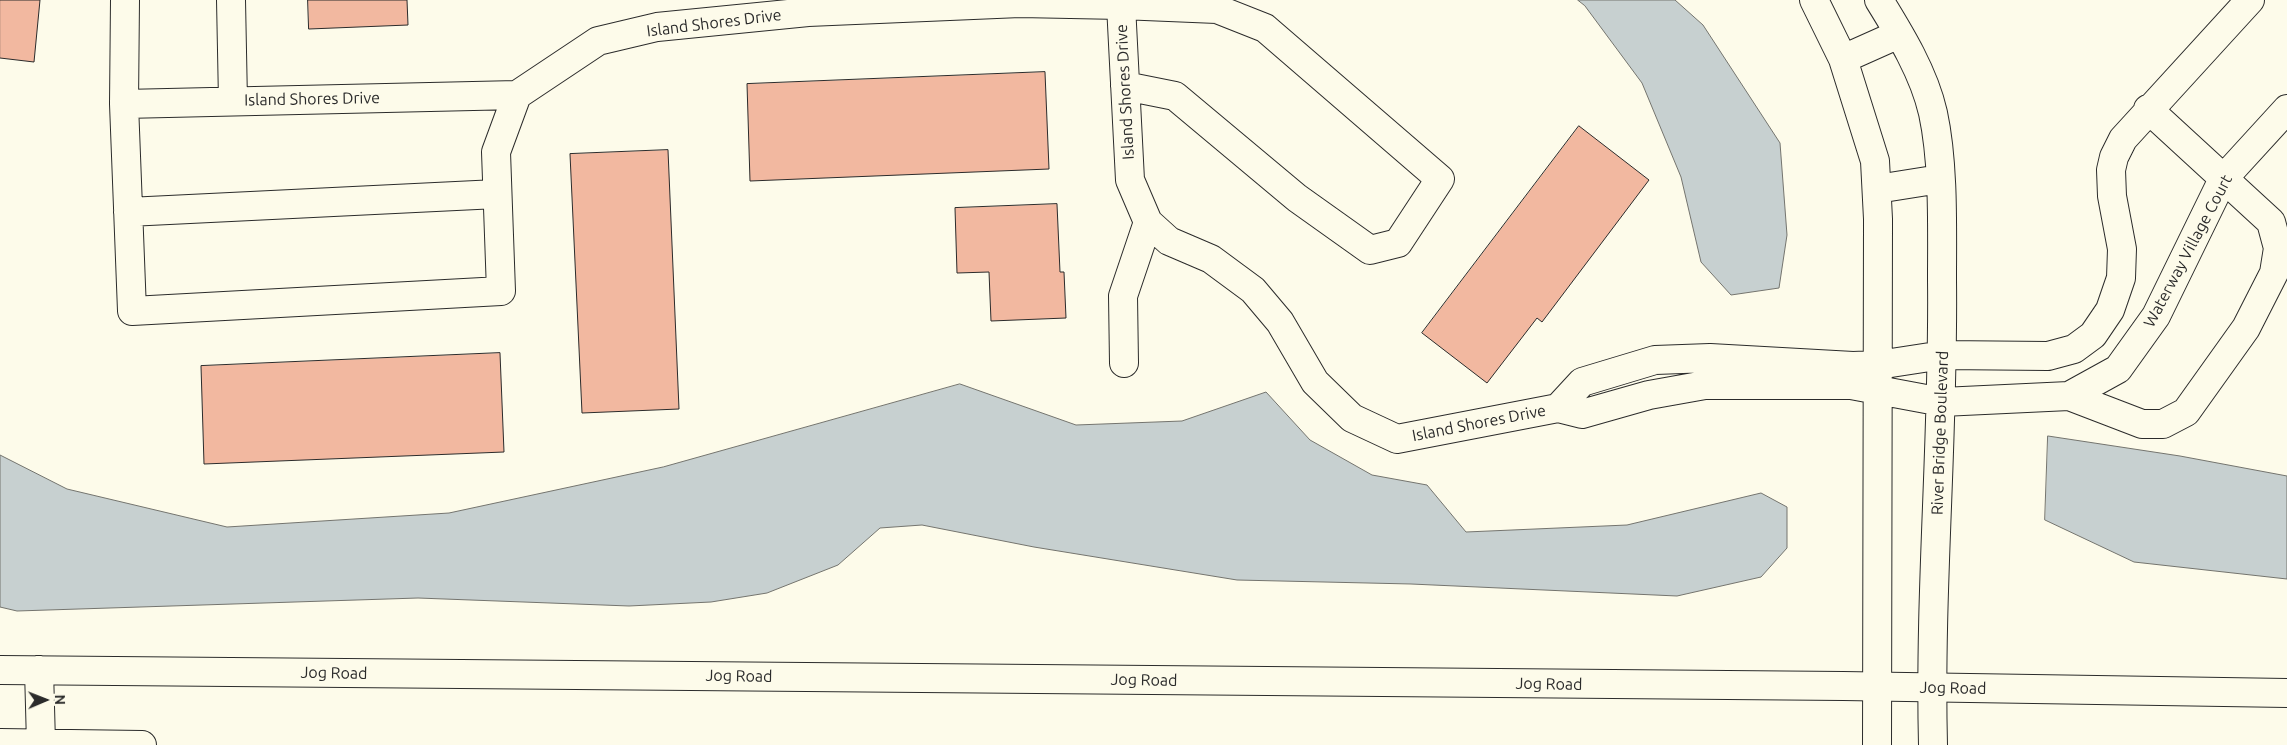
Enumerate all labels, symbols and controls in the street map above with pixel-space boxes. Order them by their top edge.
street label: Island Shores Drive [645,5,783,41]
street label: Island Shores Drive [1112,24,1138,160]
street label: Island Shores Drive [244,88,380,110]
street label: Waterway Village Court [2140,172,2236,330]
street label: River Bridge Boulevard [1928,350,1952,516]
street label: Island Shores Drive [1410,401,1548,445]
street label: Jog Road [300,663,368,683]
street label: Jog Road [705,666,773,686]
street label: Jog Road [1110,670,1178,690]
street label: Jog Road [1515,674,1583,694]
north arrow [20,675,70,725]
street label: Jog Road [1919,678,1987,698]
text: N [52,694,68,705]

